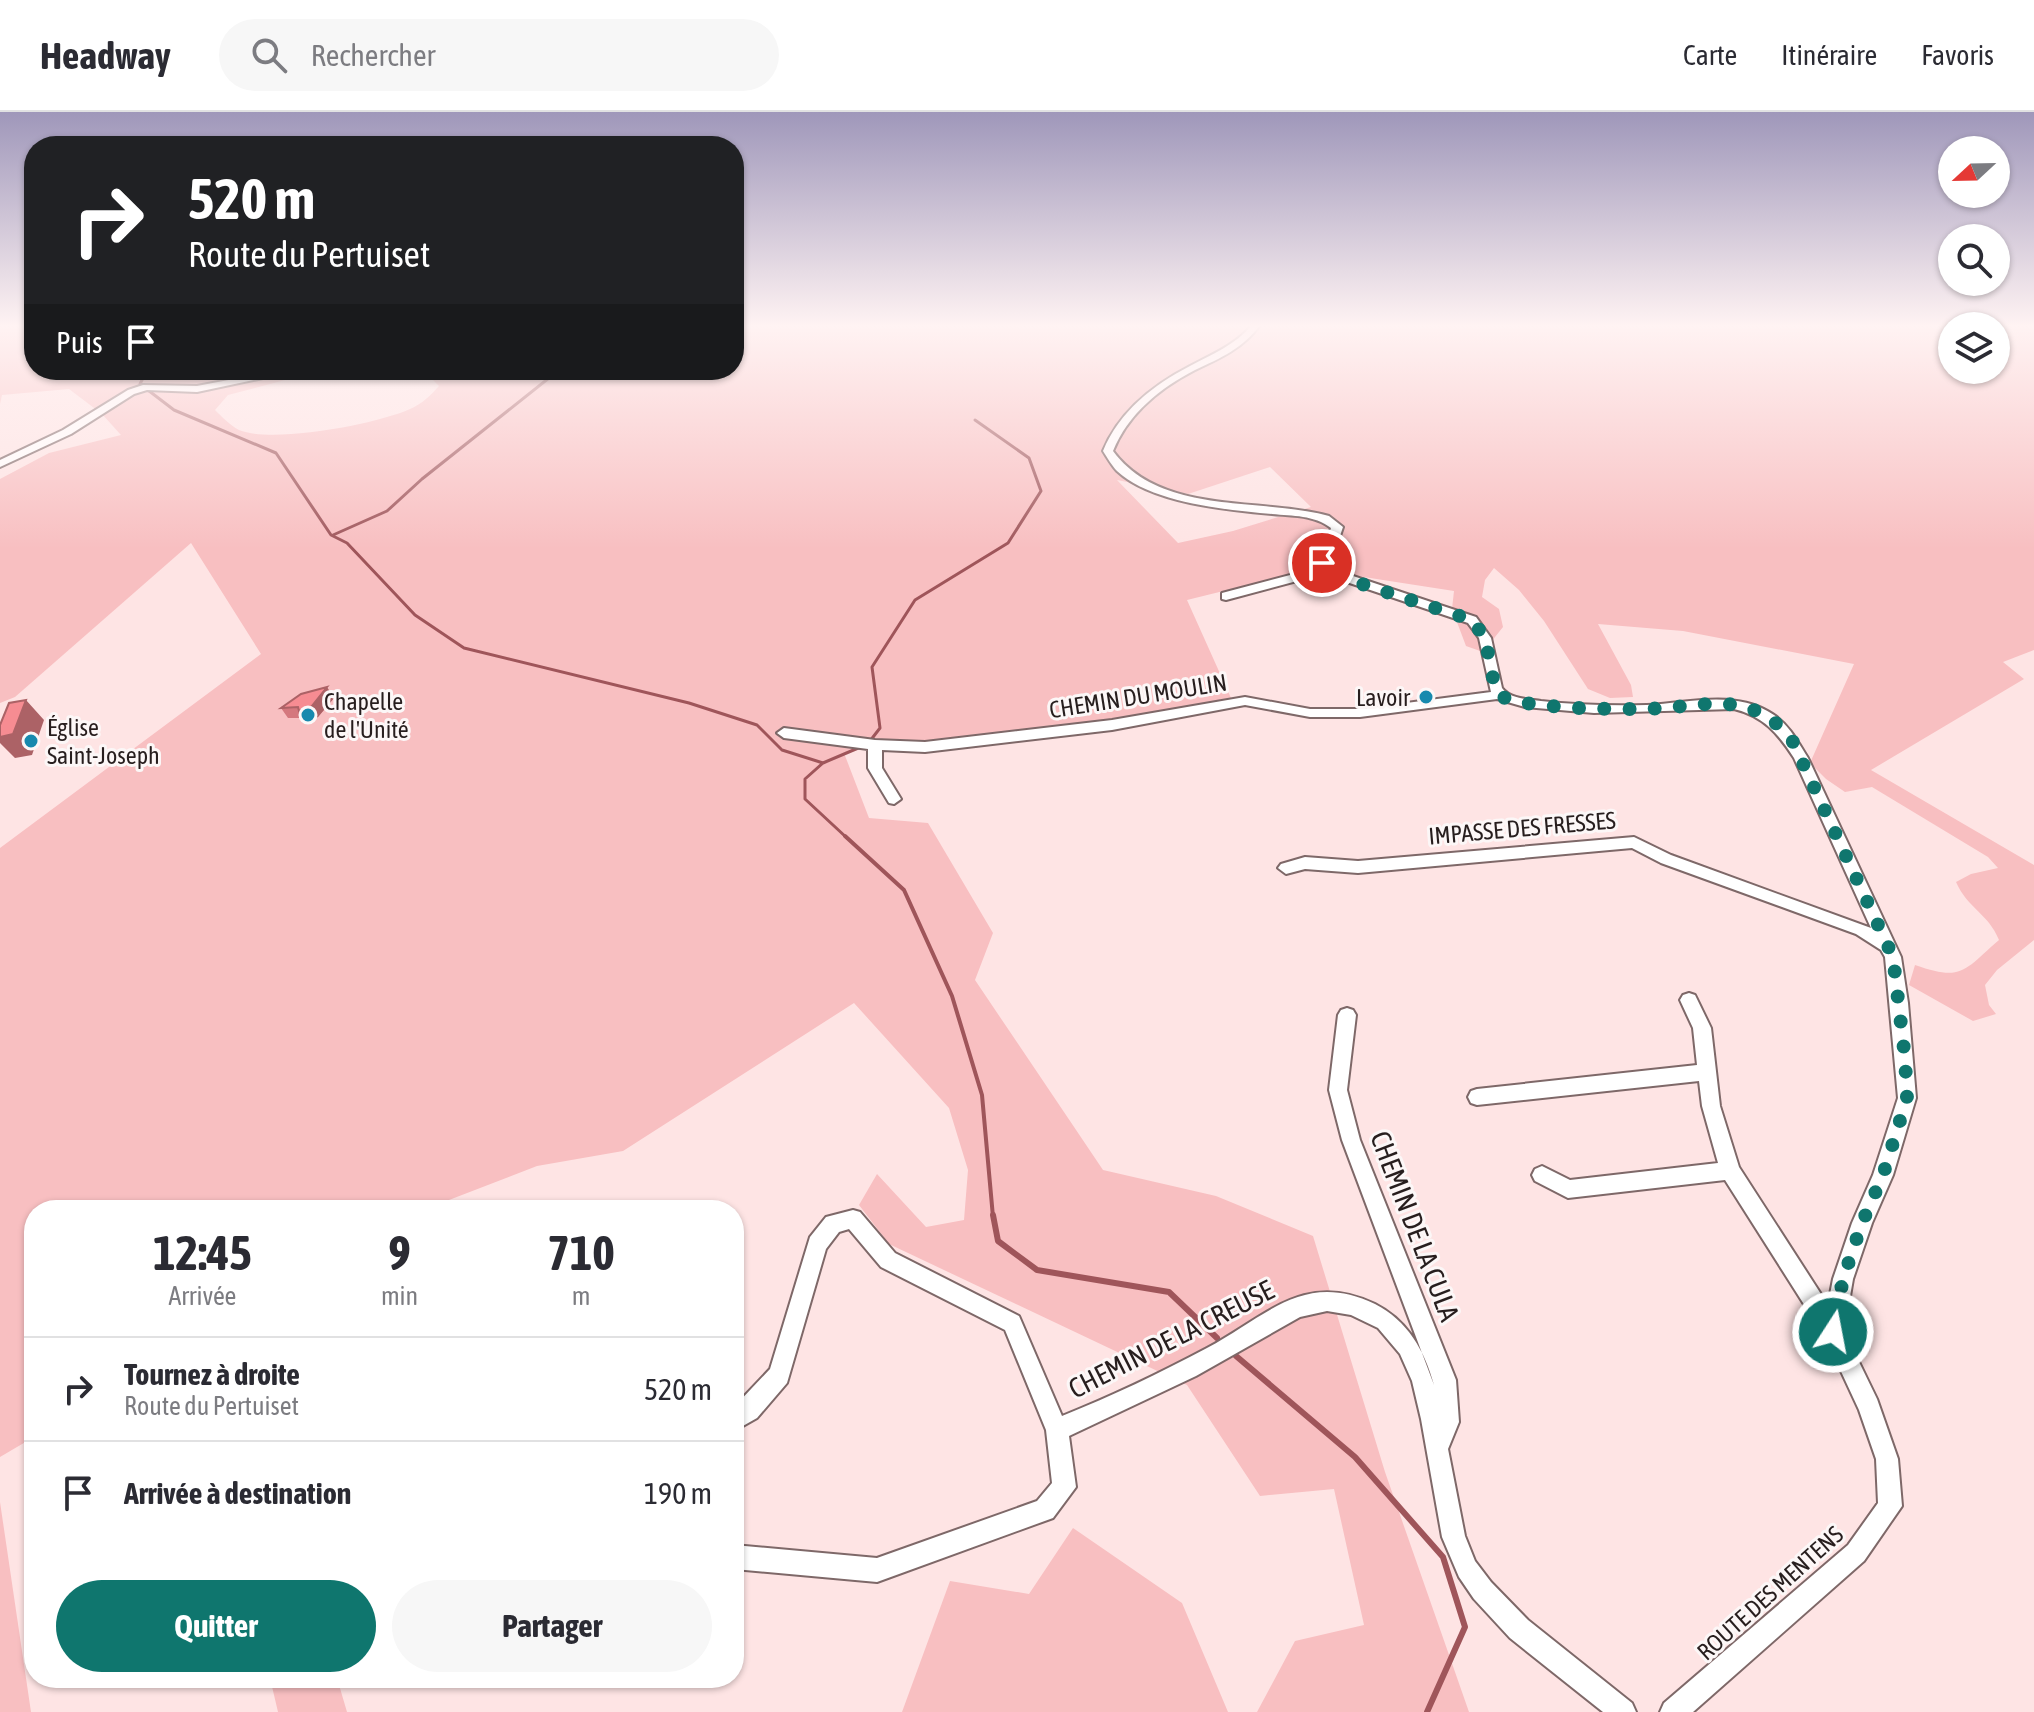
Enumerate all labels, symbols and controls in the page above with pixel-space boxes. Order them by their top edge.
search box [219,19,779,91]
icon: search [247,33,291,77]
text: Headway [40,34,171,77]
text: Rechercher [311,38,435,72]
text: Carte [1683,39,1737,71]
text: Itinéraire [1781,39,1877,71]
text: Favoris [1921,39,1994,71]
north arrow [1938,136,2010,208]
map controls [1938,136,2010,384]
text: 520 m [188,167,315,231]
icon: right [56,168,160,272]
button: search [1938,224,2010,296]
text: Route du Pertuiset [188,233,430,275]
button: layers [1938,312,2010,384]
icon: arrive [119,320,163,364]
text: Puis [56,325,103,359]
pin [1288,529,1356,597]
icon: arrive [1300,541,1344,585]
street label: CHEMIN DU MOULIN [1047,669,1229,723]
place label: Lavoir [1356,684,1411,711]
place label: Chapelle de l'Unité [324,688,409,743]
marker: Lavoir [1417,688,1435,706]
marker: Chapelle de l'Unité [299,706,317,724]
place label: Église Saint-Joseph [47,714,160,769]
marker: Église Saint-Joseph [22,732,40,750]
street label: IMPASSE DES FRESSES [1427,806,1617,850]
street label: CHEMIN DE LA CULA [1364,1127,1466,1326]
text: 12:45 [153,1225,252,1280]
text: 9 [388,1225,411,1280]
text: 710 [547,1225,615,1280]
street label: CHEMIN DE LA CREUSE [1063,1273,1279,1404]
text: Arrivée [168,1281,236,1311]
text: min [381,1281,418,1311]
text: m [572,1281,590,1311]
position arrow [1791,1290,1875,1374]
text: Tournez à droite [124,1357,300,1391]
icon: right [56,1367,100,1411]
text: 520 m [644,1372,712,1406]
text: Route du Pertuiset [124,1391,299,1421]
icon: arrive [56,1471,100,1515]
text: Arrivée à destination [124,1476,351,1510]
text: 190 m [644,1476,712,1510]
street label: ROUTE DES MENTENS [1692,1521,1848,1665]
button: Quitter [56,1580,376,1672]
button: Partager [392,1580,712,1672]

